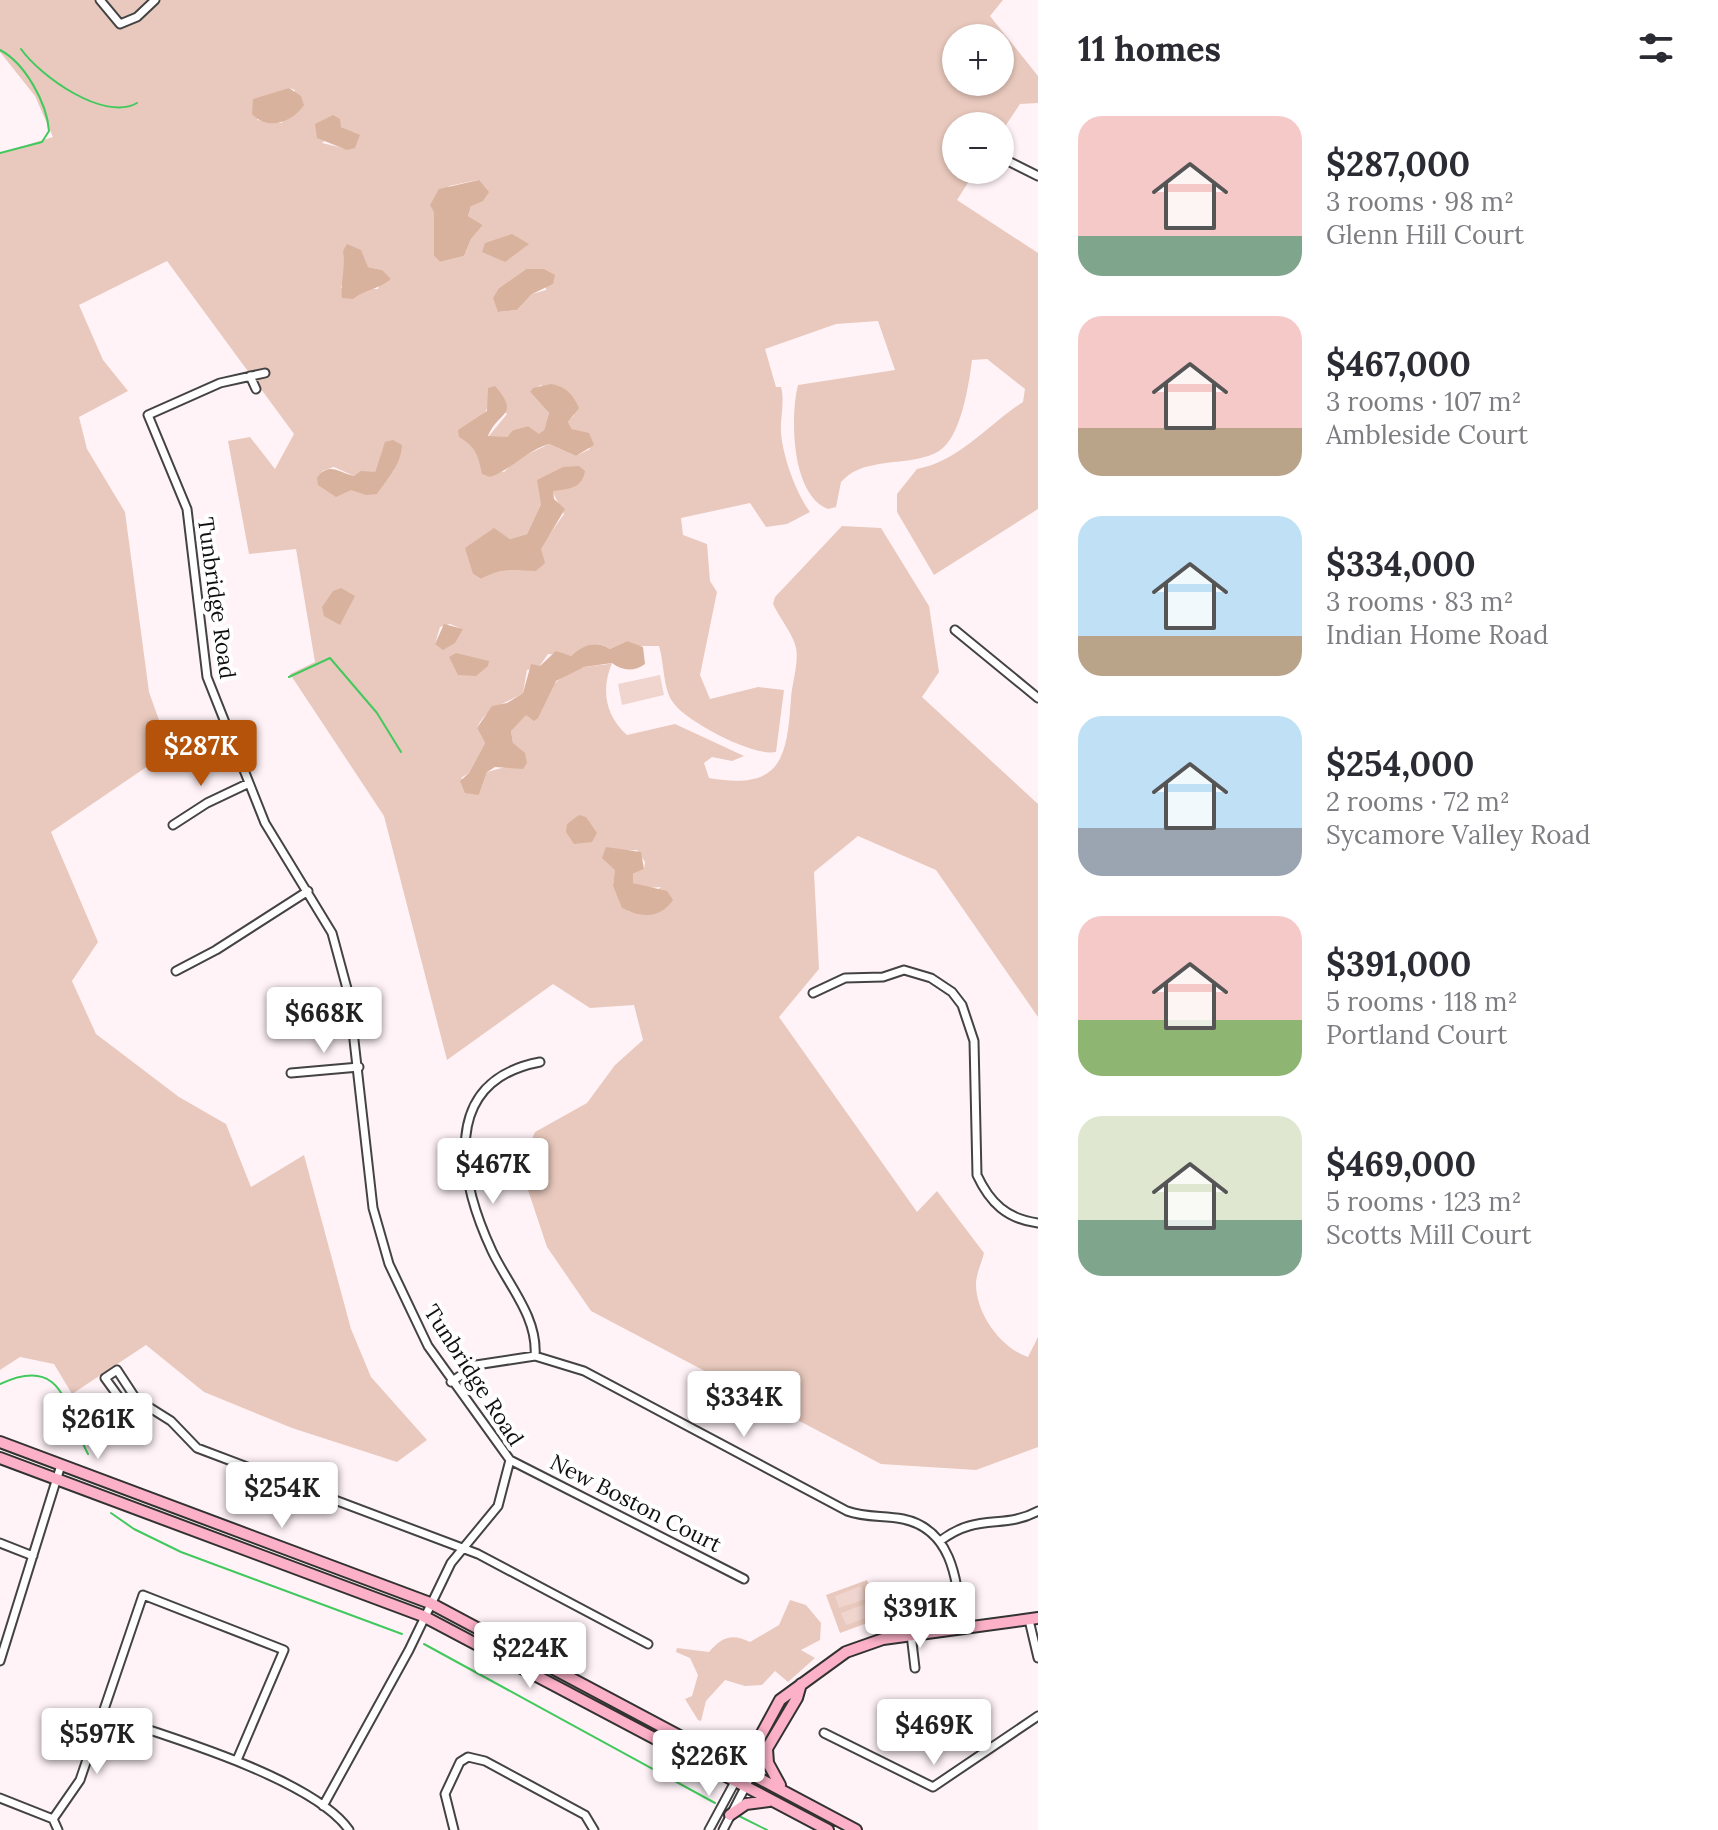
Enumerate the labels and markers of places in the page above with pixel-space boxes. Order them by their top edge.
pin: $287K [145,720,257,788]
pin: $668K [268,987,380,1055]
pin: $467K [437,1138,549,1206]
pin: $334K [688,1371,800,1439]
pin: $261K [42,1393,154,1461]
pin: $254K [226,1462,338,1530]
pin: $391K [864,1582,976,1650]
pin: $224K [474,1622,586,1690]
pin: $469K [878,1699,990,1767]
pin: $597K [41,1708,153,1776]
pin: $226K [653,1730,765,1798]

